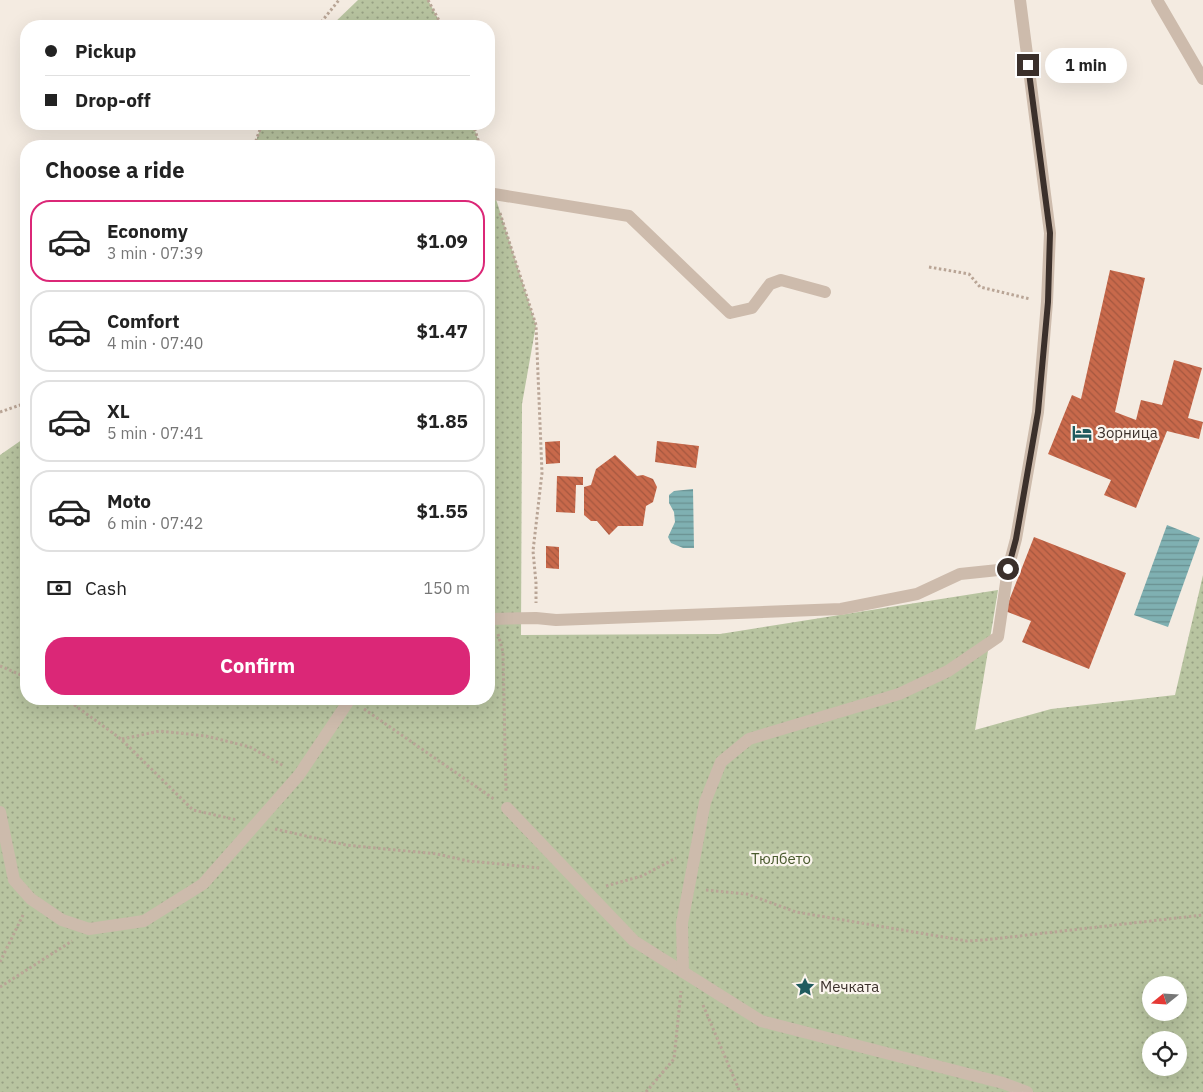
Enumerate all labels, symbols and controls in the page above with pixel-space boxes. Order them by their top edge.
text: Pickup [75,39,136,63]
callout: 1 min [1046,48,1128,82]
route end [1017,54,1039,76]
text: 1 min [1065,55,1107,75]
text: Drop-off [75,88,151,112]
text: Choose a ride [45,155,185,184]
icon: car [47,219,92,264]
text: Economy [107,219,188,243]
text: $1.09 [416,229,468,253]
text: 3 min · 07:39 [107,243,203,263]
icon: car [47,309,92,354]
text: Comfort [107,309,180,333]
text: $1.47 [416,319,468,343]
text: 4 min · 07:40 [107,333,203,353]
icon: car [47,399,92,444]
text: XL [107,399,130,423]
text: $1.85 [416,409,468,433]
hotel icon: Зорница [1071,422,1093,444]
text: 5 min · 07:41 [107,423,203,443]
place label: Зорница [1097,423,1158,442]
icon: car [47,489,92,534]
text: Moto [107,489,151,513]
text: $1.55 [416,499,468,523]
text: 6 min · 07:42 [107,513,203,533]
route start [997,558,1019,580]
icon: cash [45,574,73,602]
text: Cash [85,576,127,600]
text: 150 m [423,578,470,598]
button: Confirm [45,637,470,695]
park label: Тюлбето [751,849,811,868]
place icon: Мечката [794,976,816,998]
north arrow [1142,976,1188,1021]
map controls [1142,976,1187,1076]
place label: Мечката [820,977,879,996]
button: locate [1142,1031,1187,1076]

